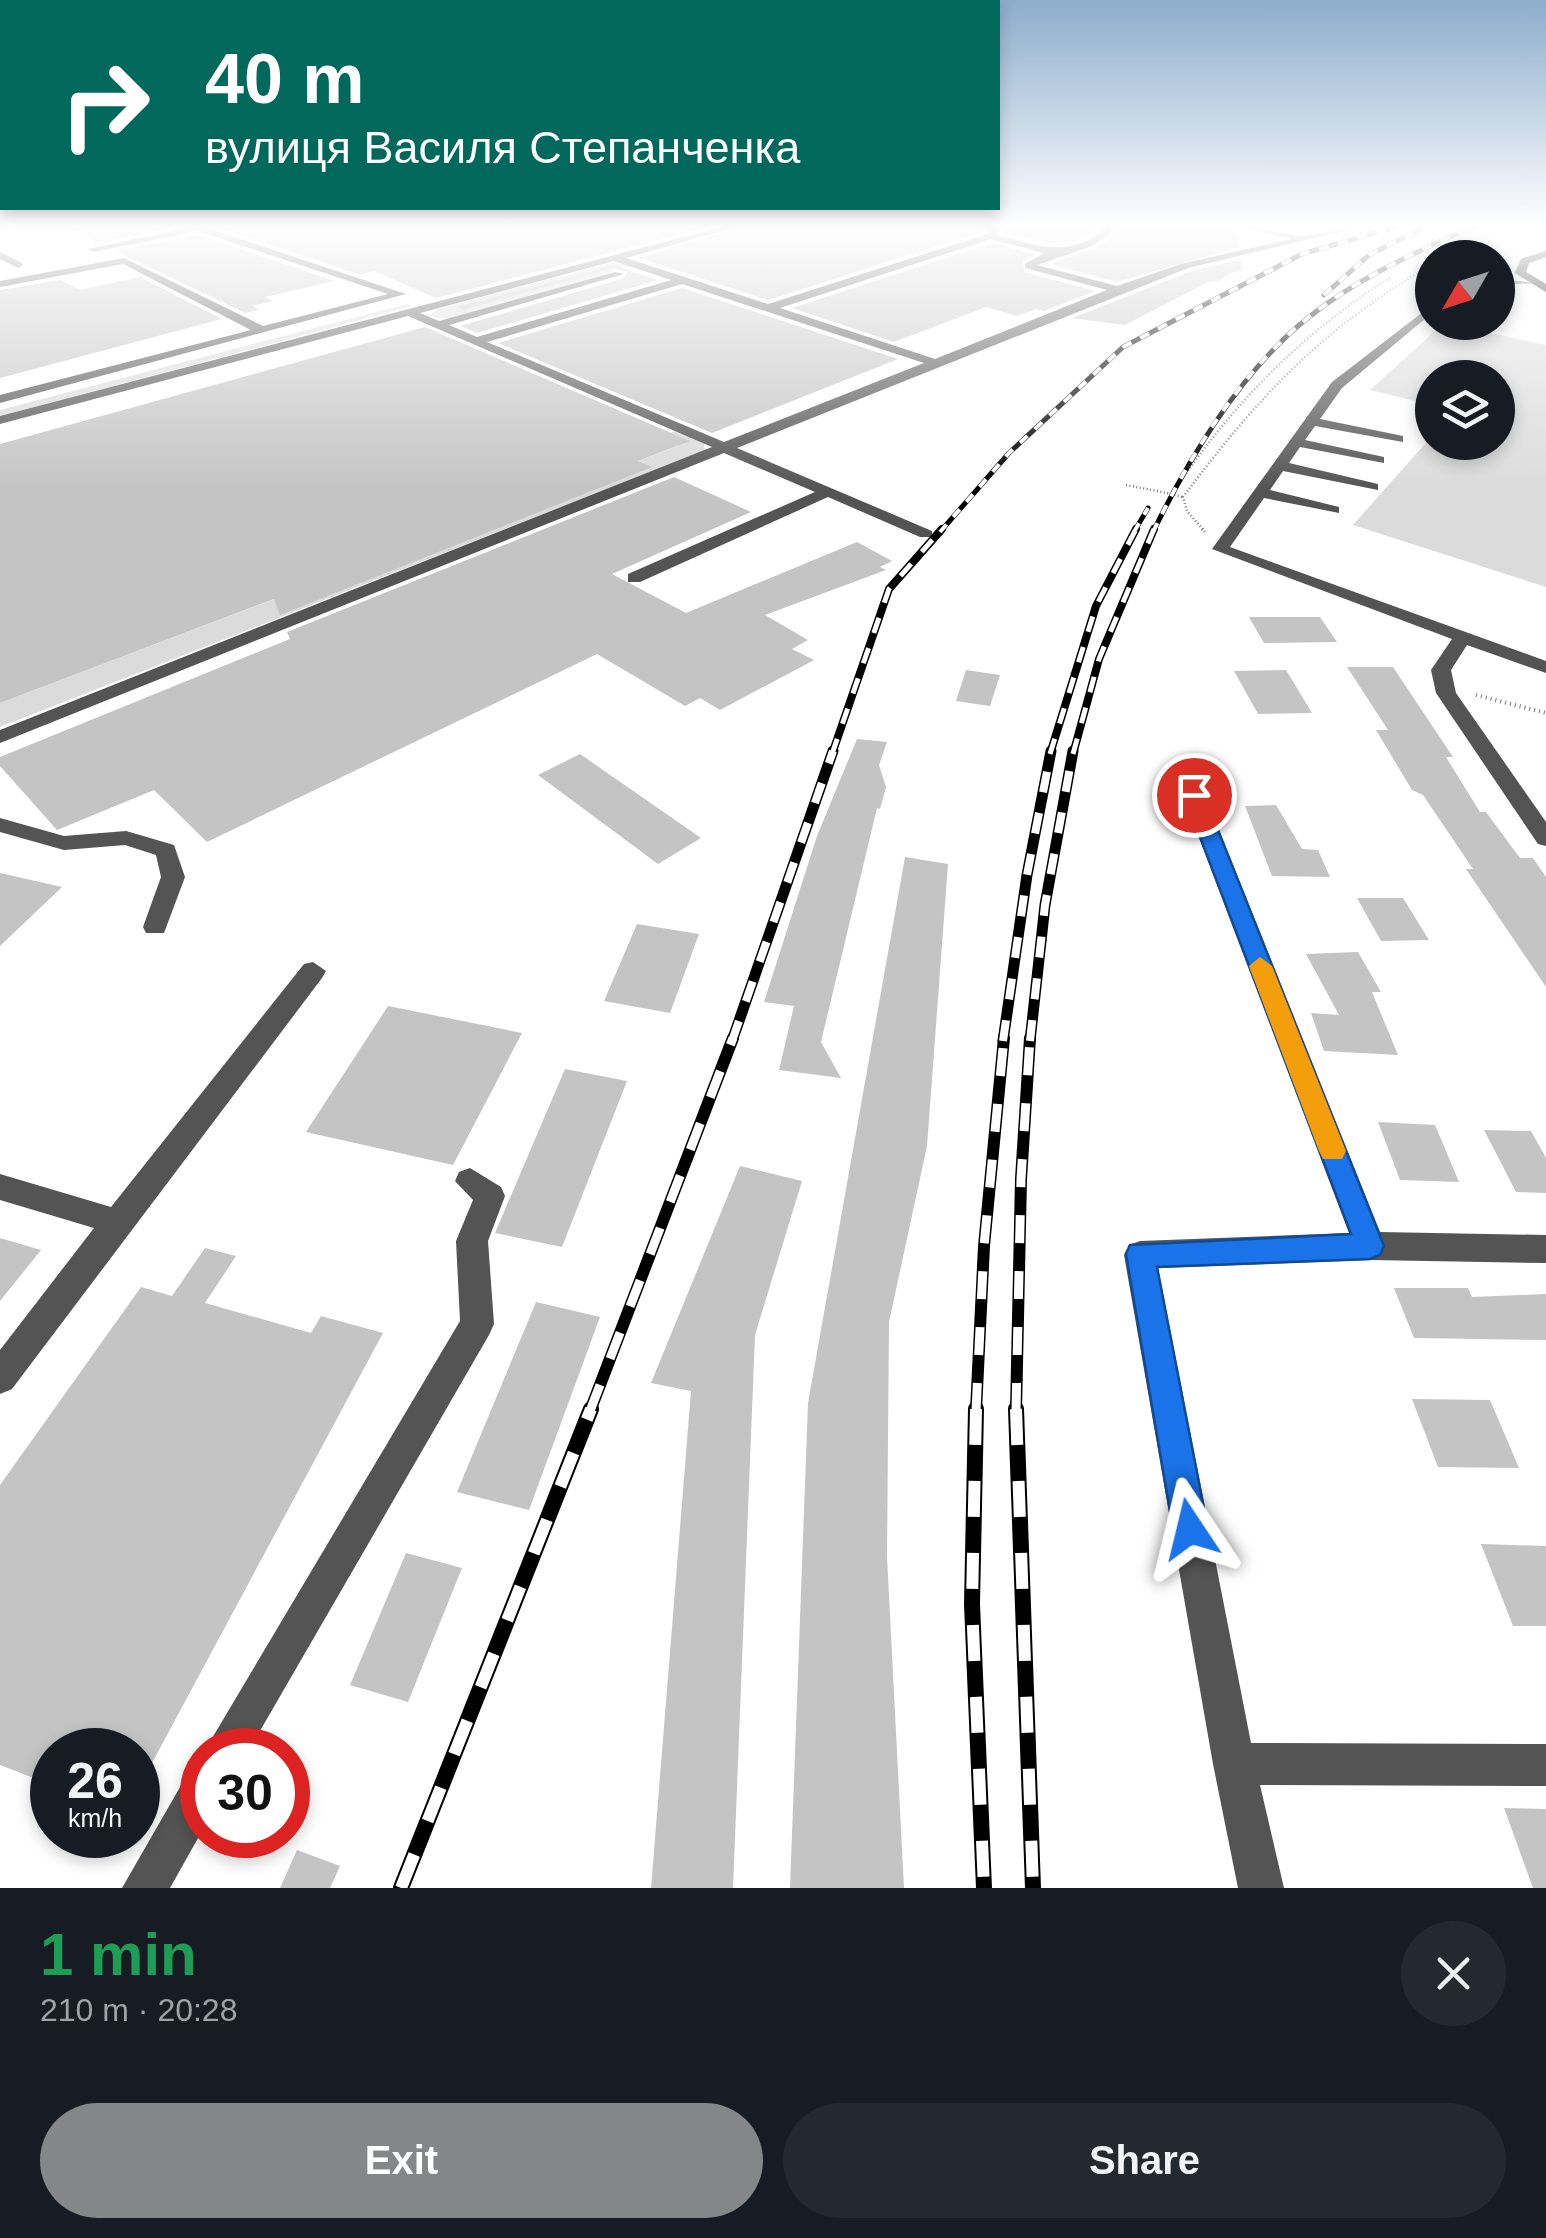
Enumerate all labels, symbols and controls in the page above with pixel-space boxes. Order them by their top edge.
icon: right [40,40,170,170]
text: 40 m [205,40,365,118]
text: вулиця Василя Степанченка [205,122,800,173]
north arrow [1415,240,1515,340]
map controls [1415,240,1515,460]
button: layers [1415,360,1515,460]
pin [1152,753,1237,838]
icon: arrive [1167,768,1222,823]
position arrow [1138,1477,1242,1581]
speed limit sign: 30 [180,1728,310,1858]
text: 26 [67,1753,123,1809]
text: km/h [68,1804,122,1832]
text: 1 min [40,1921,197,1988]
button: close [1401,1921,1506,2026]
text: 210 m · 20:28 [40,1992,237,2028]
button: Exit [40,2103,763,2218]
button: Share [783,2103,1506,2218]

